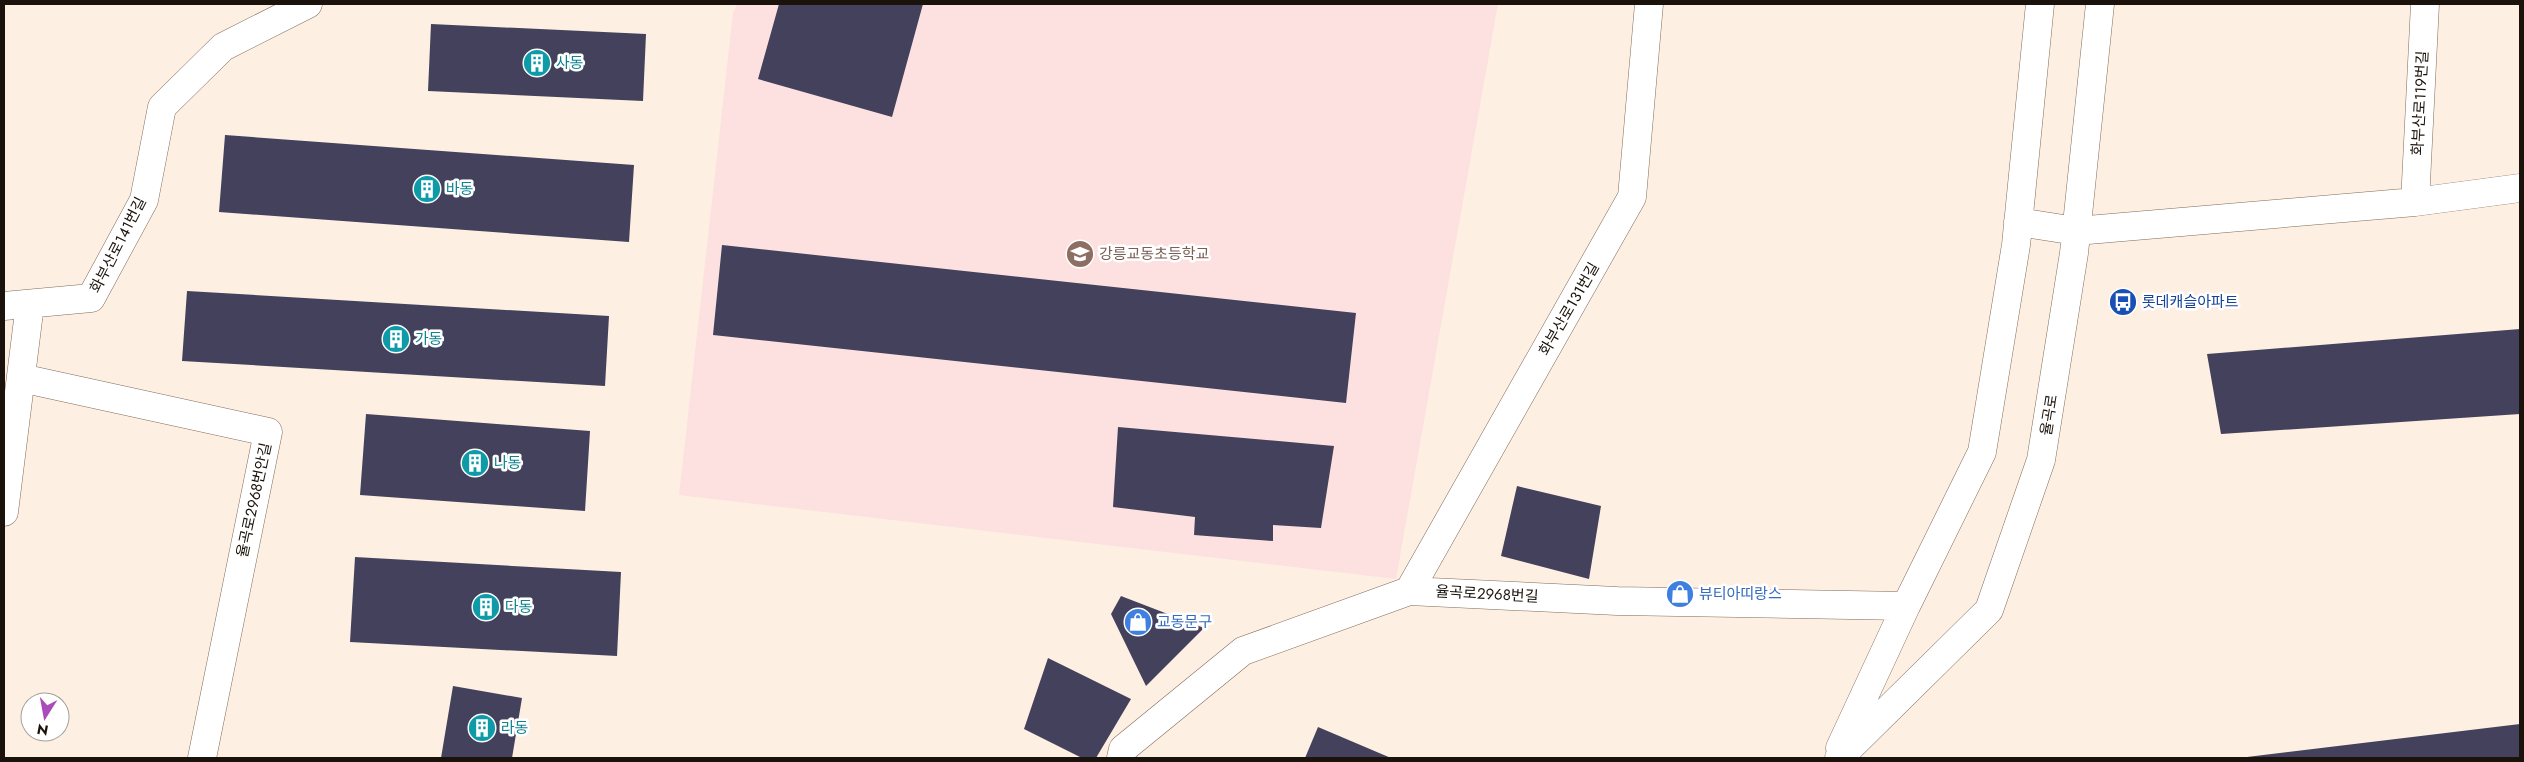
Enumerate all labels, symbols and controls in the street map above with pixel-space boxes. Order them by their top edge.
building icon: 사동 [522,48,552,78]
street label: 화부산로119번길 [2406,50,2434,156]
place label: 사동 [556,52,584,74]
building icon: 바동 [412,174,442,204]
place label: 바동 [446,178,474,200]
street label: 화부산로141번길 [84,193,152,297]
school or university icon: 강릉교동초등학교 [1065,239,1095,269]
place label: 강릉교동초등학교 [1099,243,1209,265]
street label: 화부산로131번길 [1533,258,1605,360]
bus stop icon: 롯데캐슬아파트 [2108,287,2138,317]
place label: 롯데캐슬아파트 [2142,291,2239,313]
building icon: 가동 [381,324,411,354]
place label: 가동 [415,328,443,350]
street label: 율곡로 [2035,393,2063,437]
street label: 율곡로2968번안길 [231,441,277,559]
building icon: 나동 [460,448,490,478]
place label: 나동 [494,452,522,474]
shop icon: 뷰티아띠랑스 [1665,579,1695,609]
street label: 율곡로2968번길 [1435,580,1539,608]
place label: 뷰티아띠랑스 [1699,583,1782,605]
building icon: 다동 [471,592,501,622]
place label: 다동 [505,596,533,618]
shop icon: 교동문구 [1123,607,1153,637]
place label: 교동문구 [1157,611,1212,633]
north arrow [20,692,70,742]
building icon: 라동 [467,713,497,743]
place label: 라동 [501,717,529,739]
text: N [35,719,50,741]

